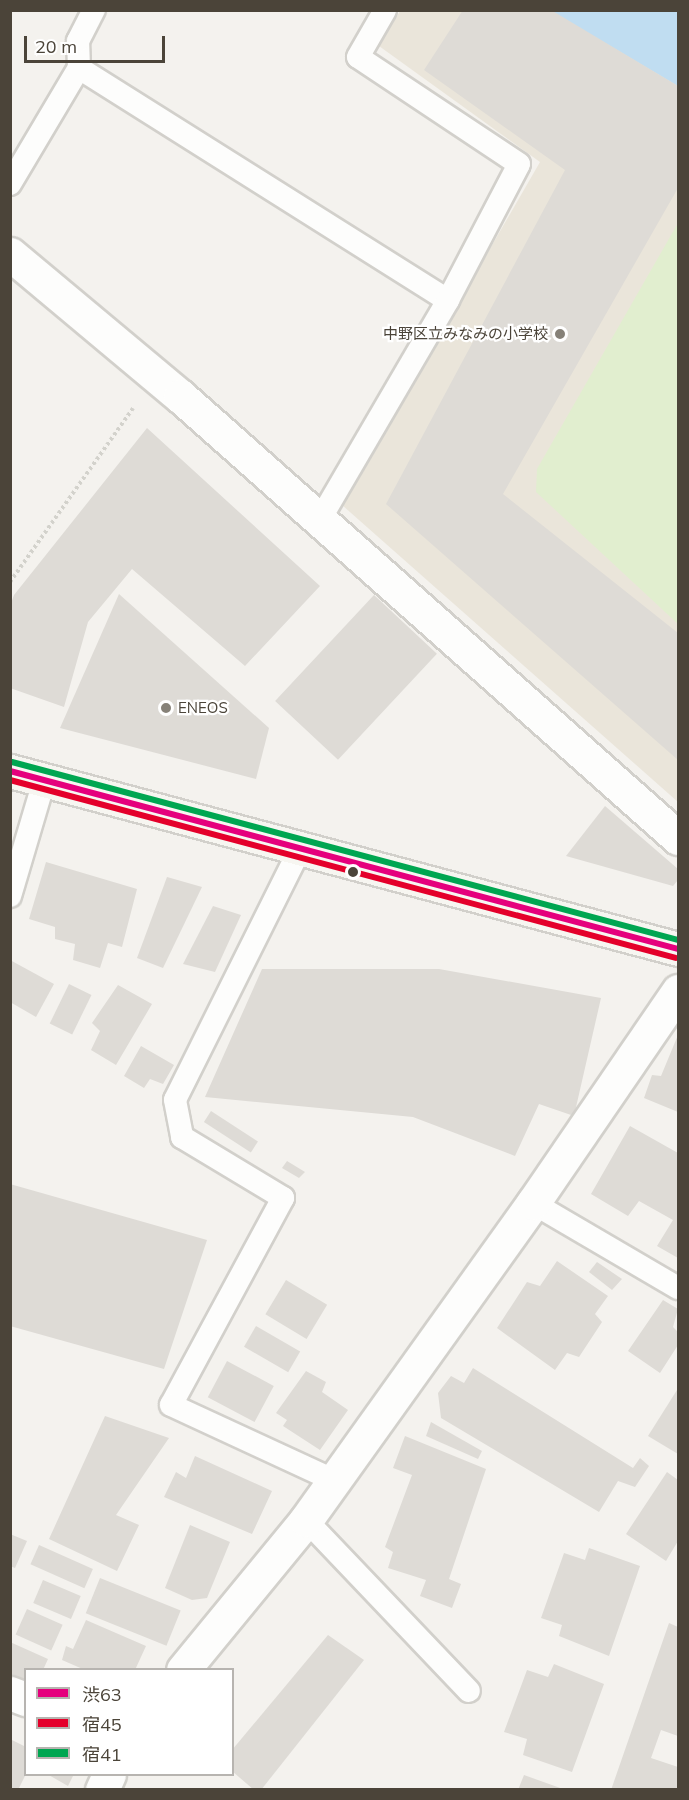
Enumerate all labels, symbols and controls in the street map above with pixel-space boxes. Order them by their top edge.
scale bar [27,24,168,62]
text: 20 m [35,35,77,58]
place label: 中野区立みなみの小学校 [383,325,548,343]
marker: 中野区立みなみの小学校 [553,327,567,341]
place label: ENEOS [178,699,228,717]
marker: ENEOS [159,701,173,715]
unlabelled marker [347,866,359,878]
legend [24,1668,234,1776]
text: 渋63 [82,1683,122,1706]
text: 宿45 [82,1713,122,1736]
text: 宿41 [82,1743,122,1766]

